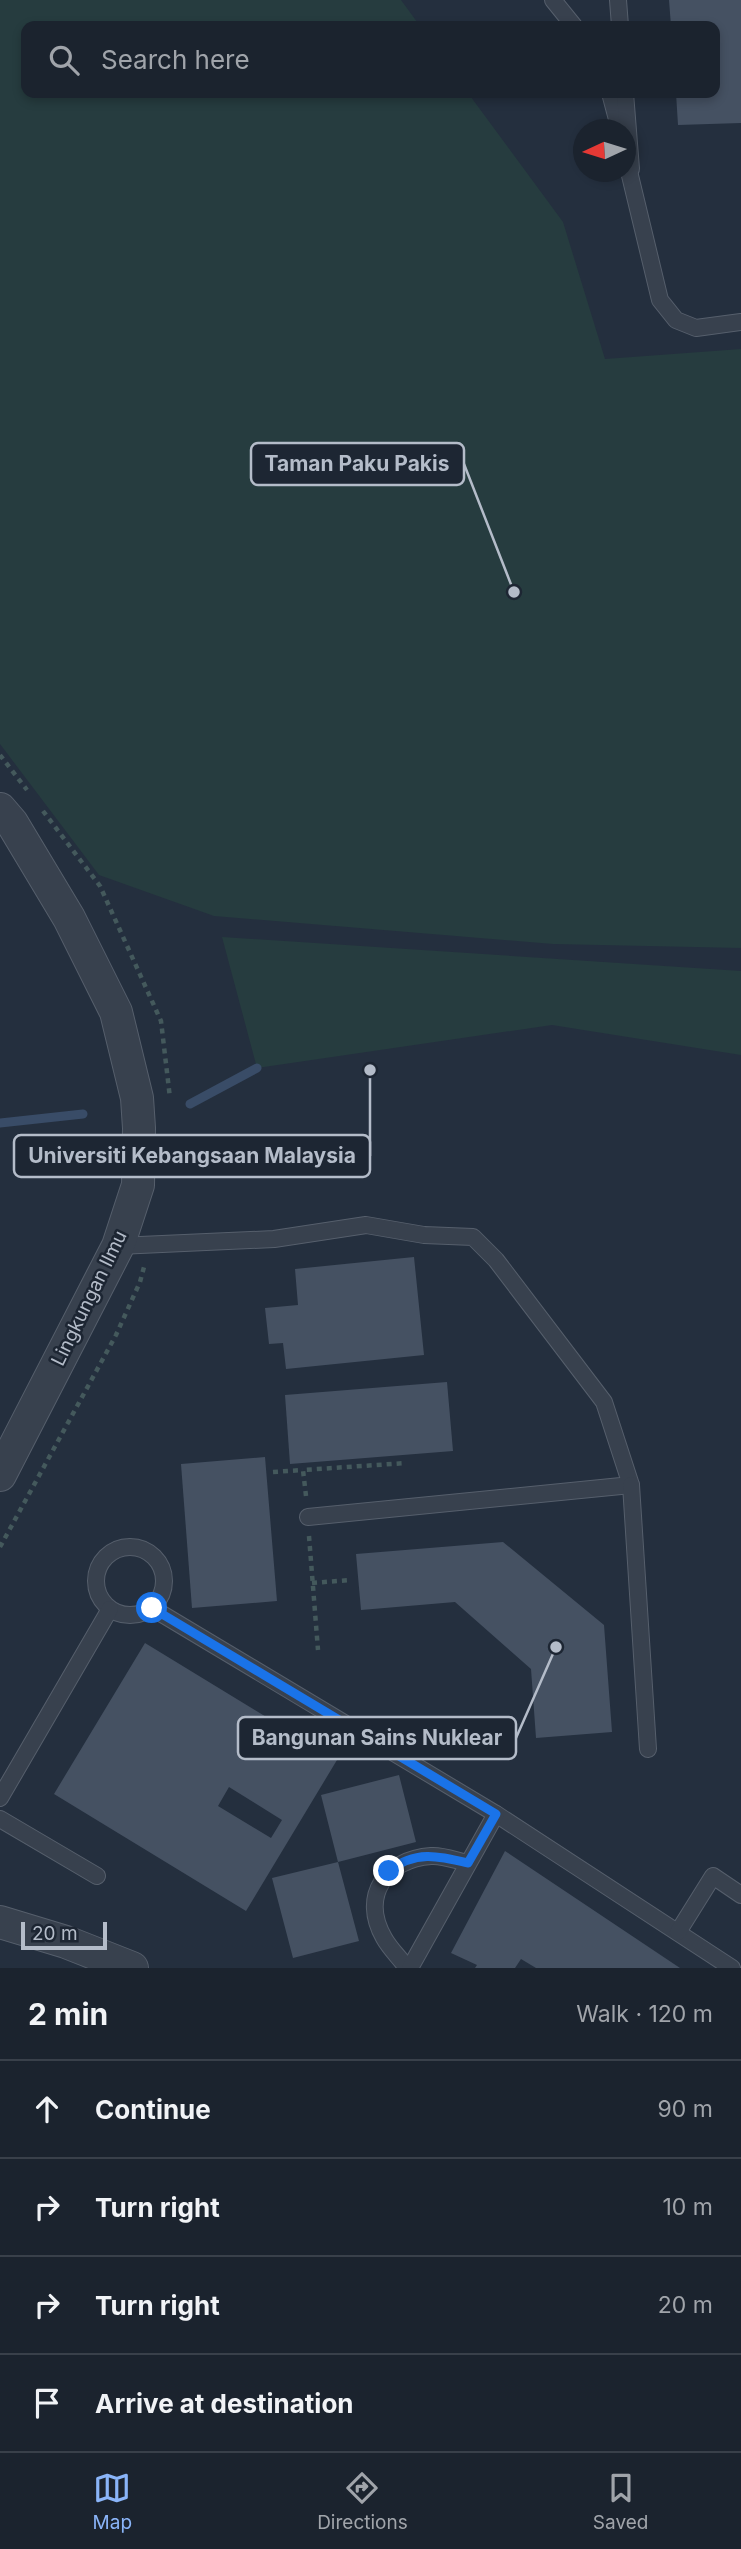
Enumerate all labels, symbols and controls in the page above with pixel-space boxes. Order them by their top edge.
search box [21,21,720,98]
icon: search [45,41,83,79]
text: Search here [101,44,250,75]
north arrow [573,119,636,182]
callout: Taman Paku Pakis [251,443,464,485]
text: Taman Paku Pakis [264,451,450,476]
callout: Universiti Kebangsaan Malaysia [14,1135,370,1177]
text: Universiti Kebangsaan Malaysia [28,1143,356,1168]
street label: Lingkungan Ilmu [46,1227,132,1369]
route start [136,1592,167,1623]
callout: Bangunan Sains Nuklear [238,1717,516,1759]
text: Bangunan Sains Nuklear [252,1725,503,1750]
route end [373,1855,404,1886]
scale bar [21,1919,107,1951]
text: 20 m [32,1922,78,1945]
text: 2 min [28,1996,108,2032]
text: Walk · 120 m [576,2000,713,2028]
icon: ahead [28,2090,66,2128]
text: Continue [95,2094,211,2125]
text: 90 m [658,2095,713,2123]
icon: right [28,2188,66,2226]
text: Turn right [95,2192,220,2223]
text: 10 m [663,2193,713,2221]
icon: right [28,2286,66,2324]
text: Turn right [95,2290,220,2321]
text: 20 m [658,2291,713,2319]
icon: arrive [28,2384,66,2422]
text: Arrive at destination [95,2388,354,2419]
tab: Map [93,2469,132,2534]
tab: Directions [317,2469,408,2534]
tab: Saved [593,2469,648,2534]

